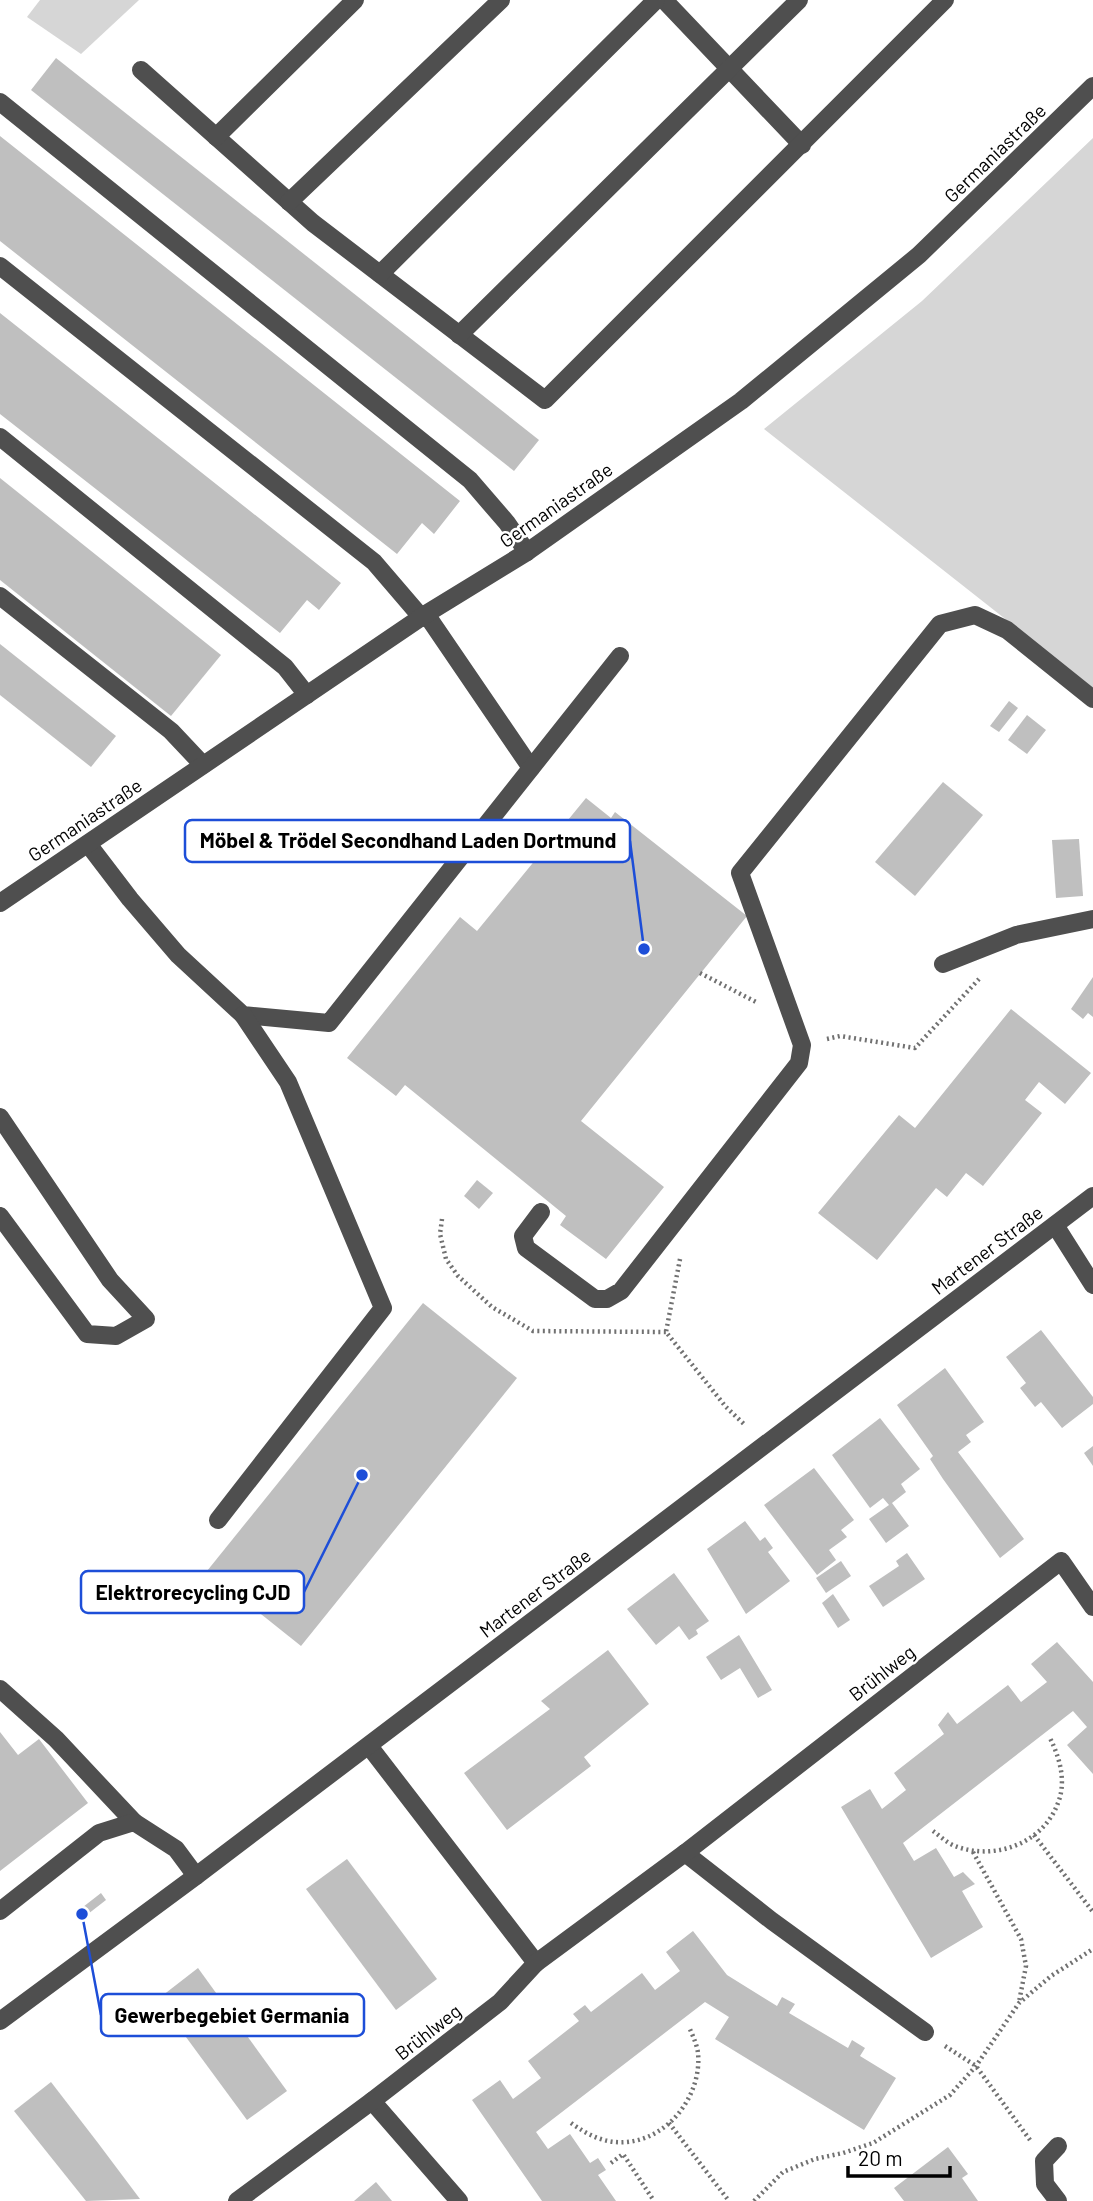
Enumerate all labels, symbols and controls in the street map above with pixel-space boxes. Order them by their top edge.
street label: Germaniastraße [939,98,1050,207]
street label: Germaniastraße [495,457,616,552]
street label: Germaniastraße [23,773,146,866]
callout: Möbel & Trödel Secondhand Laden Dortmund [185,820,630,862]
text: Möbel & Trödel Secondhand Laden Dortmund [200,827,616,852]
street label: Martener Straße [926,1200,1047,1299]
street label: Martener Straße [474,1543,595,1642]
callout: Elektrorecycling CJD [81,1571,304,1613]
text: Elektrorecycling CJD [96,1579,290,1604]
street label: Brühlweg [844,1640,919,1705]
callout: Gewerbegebiet Germania [101,1994,364,2036]
street label: Brühlweg [390,1999,465,2064]
text: Gewerbegebiet Germania [115,2002,349,2027]
scale bar [848,2134,950,2178]
text: 20 m [858,2145,903,2170]

